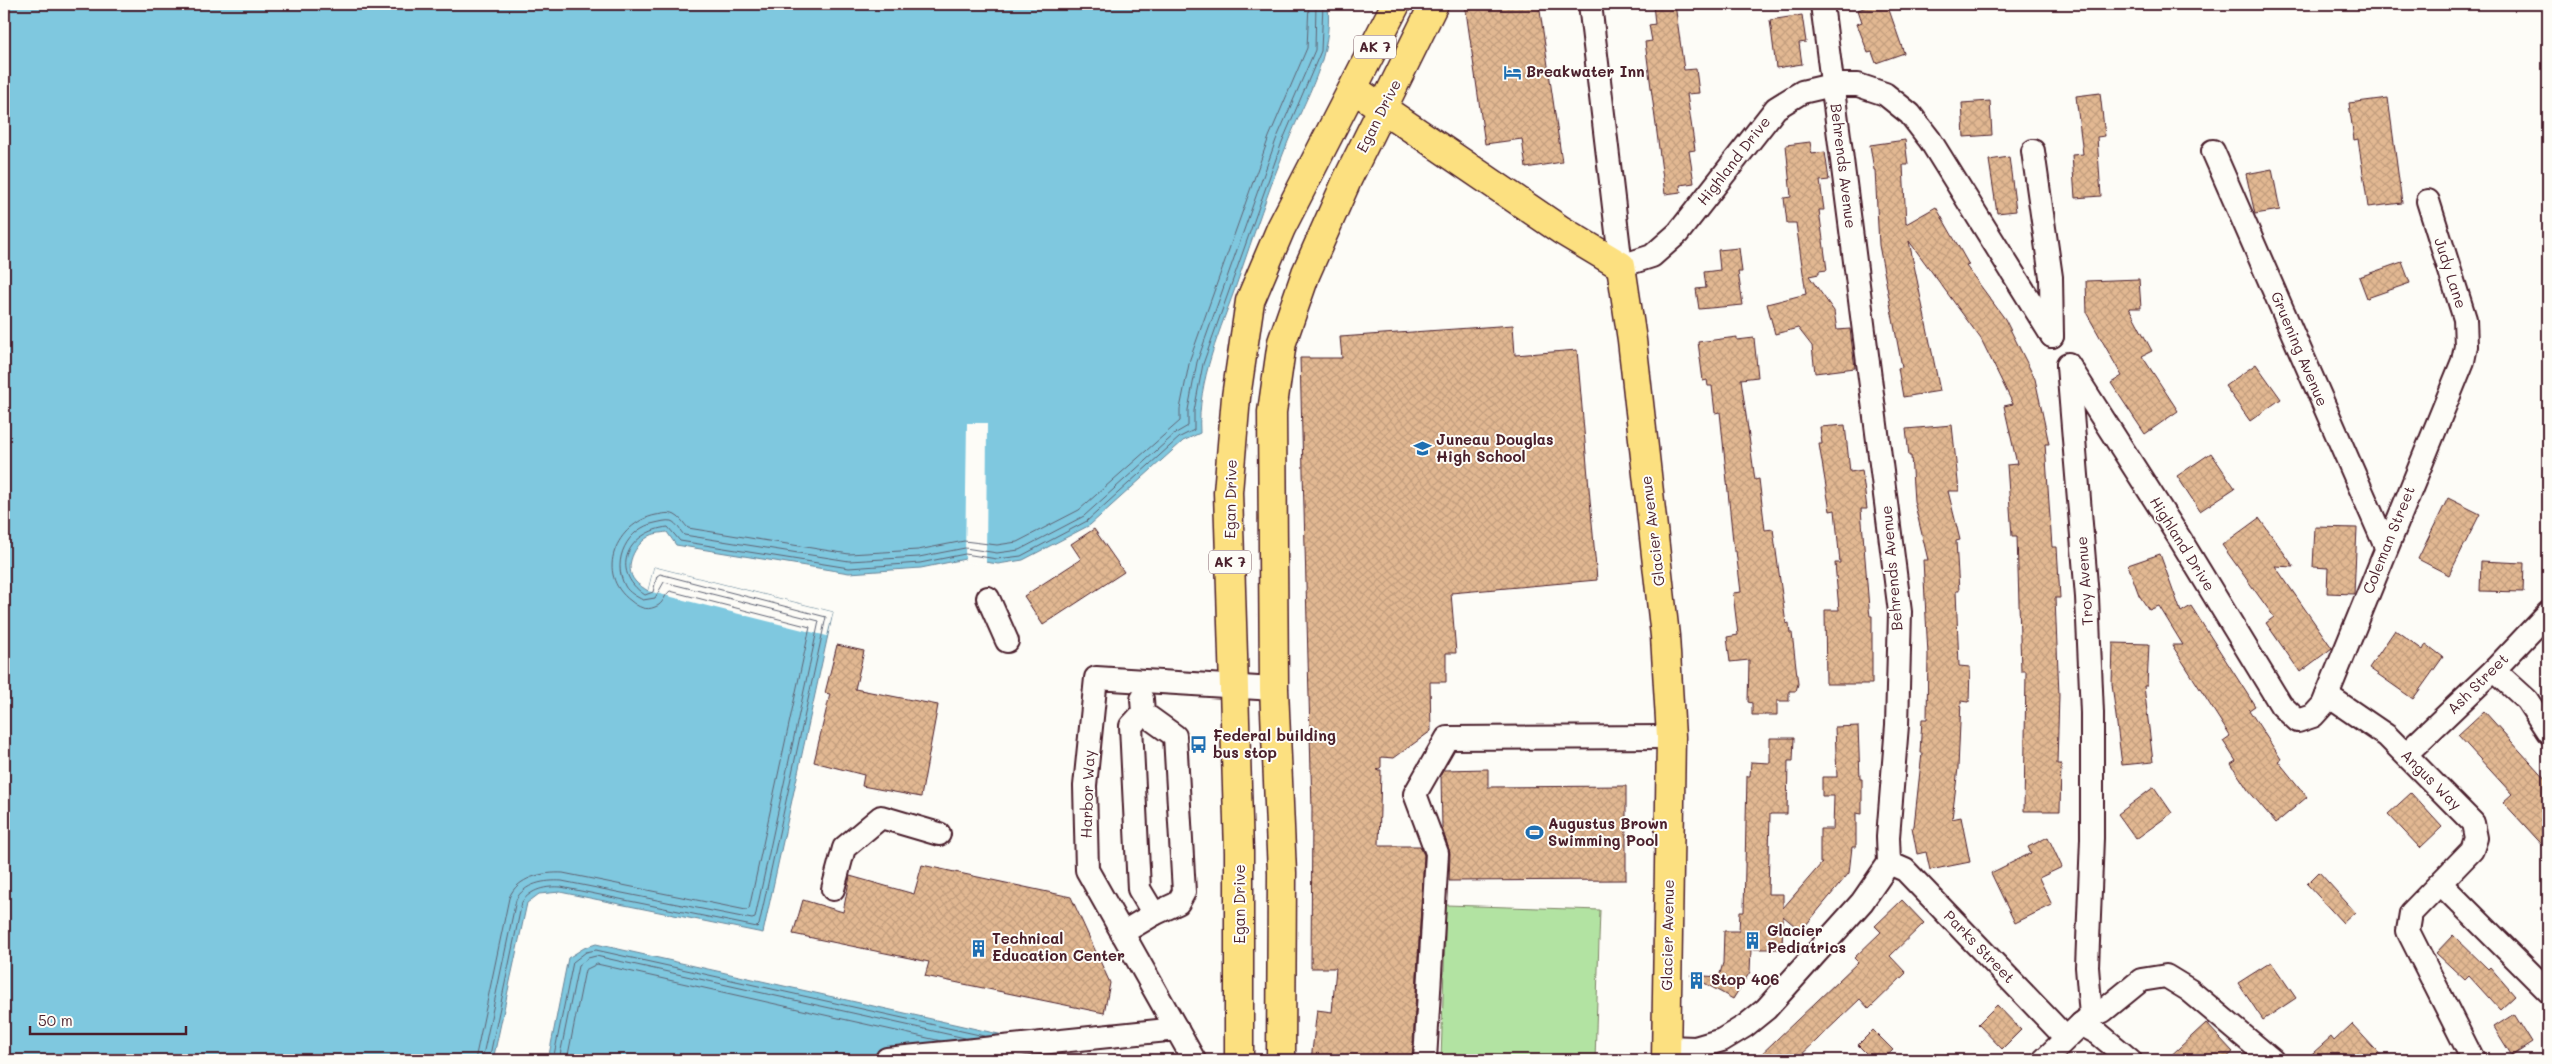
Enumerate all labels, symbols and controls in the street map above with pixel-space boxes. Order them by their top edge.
road number: AK 7 [1354,36,1396,58]
place label: Breakwater Inn [1526,61,1645,81]
hotel icon: Breakwater Inn [1502,62,1522,82]
street label: Egan Drive [1351,76,1405,155]
street label: Behrends Avenue [1826,102,1862,229]
street label: Highland Drive [1692,112,1774,209]
street label: Judy Lane [2430,235,2472,311]
street label: Gruening Avenue [2267,288,2333,409]
place label: Juneau Douglas High School [1436,429,1553,466]
school or university icon: Juneau Douglas High School [1412,439,1432,459]
street label: Egan Drive [1219,459,1241,539]
street label: Glacier Avenue [1635,475,1669,588]
street label: Coleman Street [2357,483,2419,597]
street label: Highland Drive [2146,492,2220,594]
street label: Behrends Avenue [1876,505,1906,632]
street label: Troy Avenue [2071,536,2097,626]
road number: AK 7 [1209,550,1251,574]
street label: Ash Street [2442,648,2512,718]
place label: Federal building bus stop [1213,725,1336,762]
bus stop icon: Federal building bus stop [1189,735,1209,755]
street label: Angus Way [2397,745,2466,814]
street label: Harbor Way [1075,749,1099,839]
place label: Augustus Brown Swimming Pool [1548,813,1668,850]
sports icon: Augustus Brown Swimming Pool [1524,823,1544,843]
street label: Egan Drive [1229,864,1249,944]
street label: Glacier Avenue [1656,879,1678,991]
street label: Parks Street [1940,906,2020,987]
place label: Glacier Pediatrics [1767,920,1846,957]
place label: Technical Education Center [992,928,1125,965]
building icon: Glacier Pediatrics [1743,930,1763,950]
building icon: Technical Education Center [968,938,988,958]
place label: Stop 406 [1711,969,1779,989]
building icon: Stop 406 [1687,970,1707,990]
scale bar [30,1004,186,1036]
text: 50 m [38,1010,73,1030]

